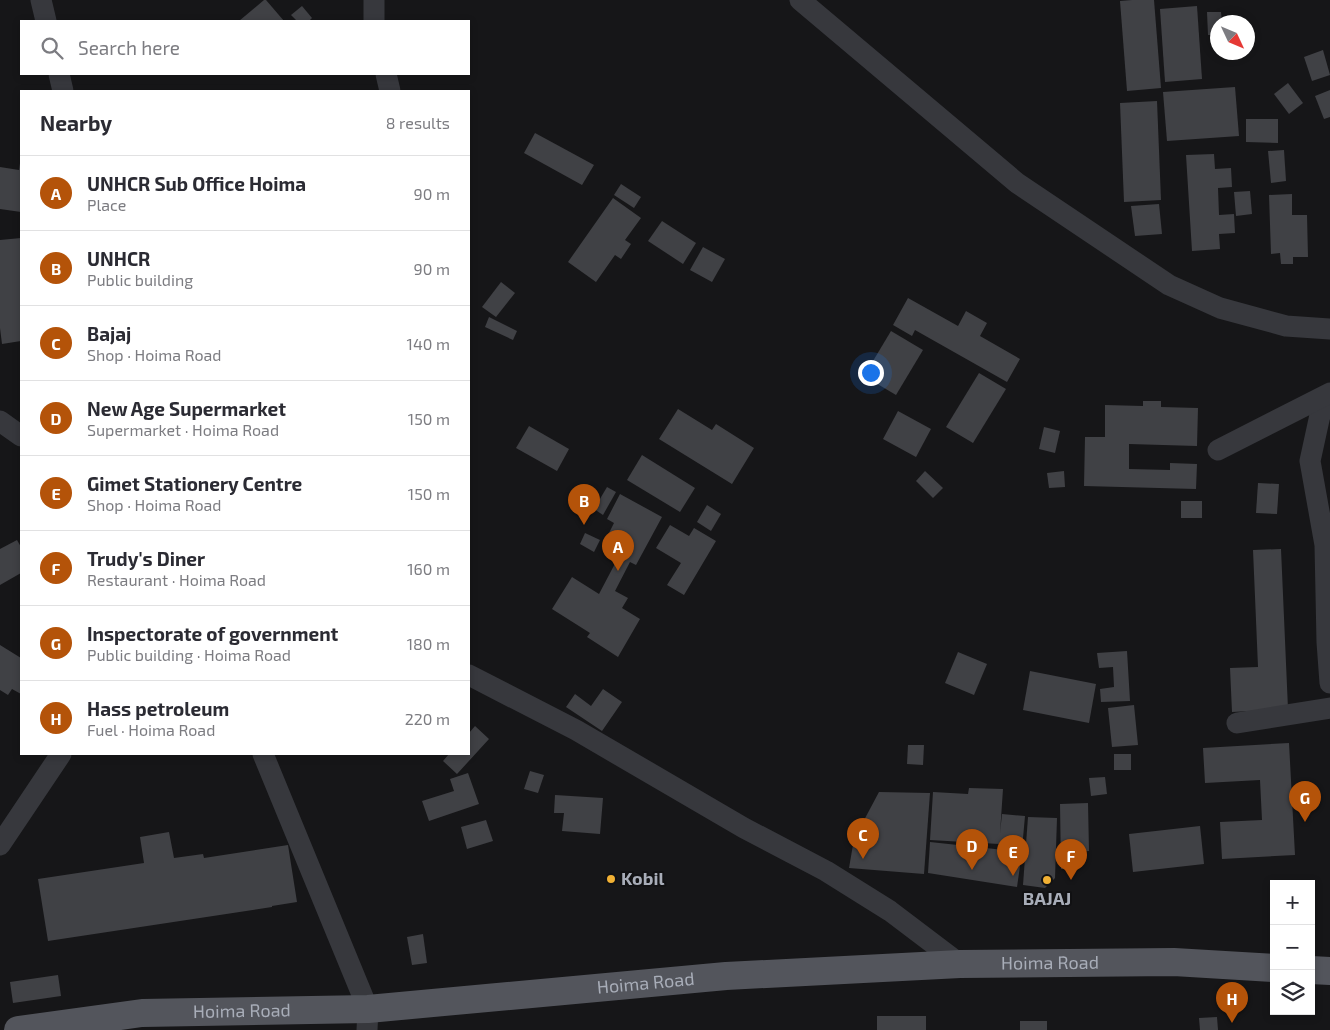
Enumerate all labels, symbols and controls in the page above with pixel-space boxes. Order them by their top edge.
north arrow [1210,15,1255,60]
search box [20,20,470,75]
icon: search [38,34,66,62]
text: Search here [78,36,180,59]
text: Nearby [40,110,112,135]
text: 8 results [386,113,450,132]
text: UNHCR Sub Office Hoima [87,172,306,195]
text: A [51,184,61,203]
text: 90 m [414,184,450,203]
text: Place [87,195,126,214]
text: UNHCR [87,247,150,270]
text: B [51,259,61,278]
text: 90 m [414,259,450,278]
text: Public building [87,270,193,289]
text: Bajaj [87,322,131,345]
text: C [51,334,61,353]
text: 140 m [407,334,450,353]
text: Shop · Hoima Road [87,345,222,364]
your location [858,360,884,386]
text: New Age Supermarket [87,397,286,420]
text: D [51,409,61,428]
text: 150 m [408,409,450,428]
text: Supermarket · Hoima Road [87,420,279,439]
text: Gimet Stationery Centre [87,472,302,495]
text: E [51,484,61,503]
text: 150 m [408,484,450,503]
pin: B [568,484,600,525]
text: Shop · Hoima Road [87,495,222,514]
pin: A [602,530,634,571]
text: Trudy's Diner [87,547,205,570]
text: F [52,559,60,578]
text: 160 m [407,559,450,578]
text: Restaurant · Hoima Road [87,570,266,589]
text: Inspectorate of government [87,622,338,645]
text: G [51,634,61,653]
text: 180 m [407,634,450,653]
text: Public building · Hoima Road [87,645,291,664]
text: Hass petroleum [87,697,229,720]
text: H [50,709,62,728]
text: 220 m [405,709,450,728]
text: Fuel · Hoima Road [87,720,215,739]
pin: G [1289,781,1321,822]
pin: C [847,818,879,859]
pin: D [956,829,988,870]
pin: E [997,835,1029,876]
pin: F [1055,839,1087,880]
place label: Kobil [621,867,664,889]
marker: Kobil [605,873,617,885]
marker: BAJAJ [1041,874,1053,886]
map controls [1270,880,1315,1015]
button: + [1270,880,1315,925]
place label: BAJAJ [1023,887,1071,909]
button: − [1270,925,1315,970]
street label: Hoima Road [1001,951,1099,974]
street label: Hoima Road [596,967,695,998]
button: layers [1270,970,1315,1015]
pin: H [1216,982,1248,1023]
street label: Hoima Road [193,998,291,1022]

